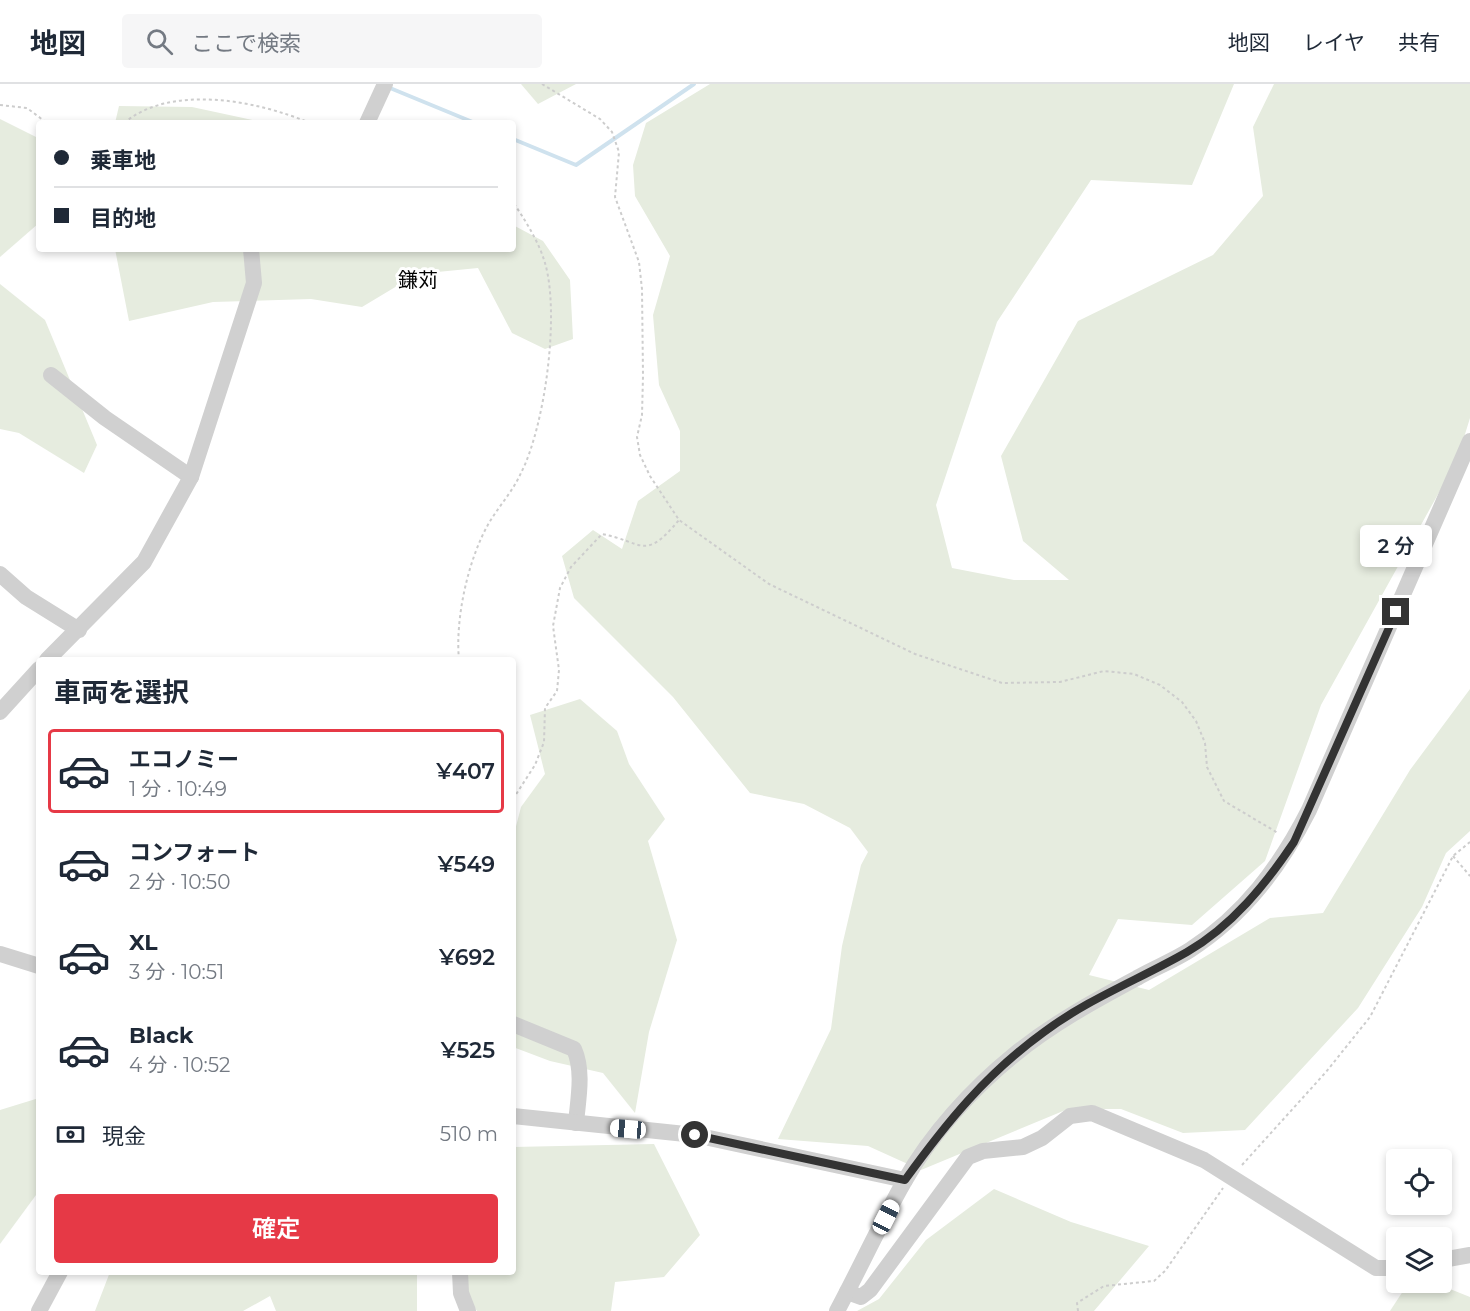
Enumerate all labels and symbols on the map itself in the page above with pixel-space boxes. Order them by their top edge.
district label: 鎌苅 [398,268,438,292]
callout: 2 分 [1360,525,1432,567]
route end [1382,598,1409,625]
car [609,1118,647,1140]
route start [681,1121,708,1148]
car [870,1197,902,1237]

